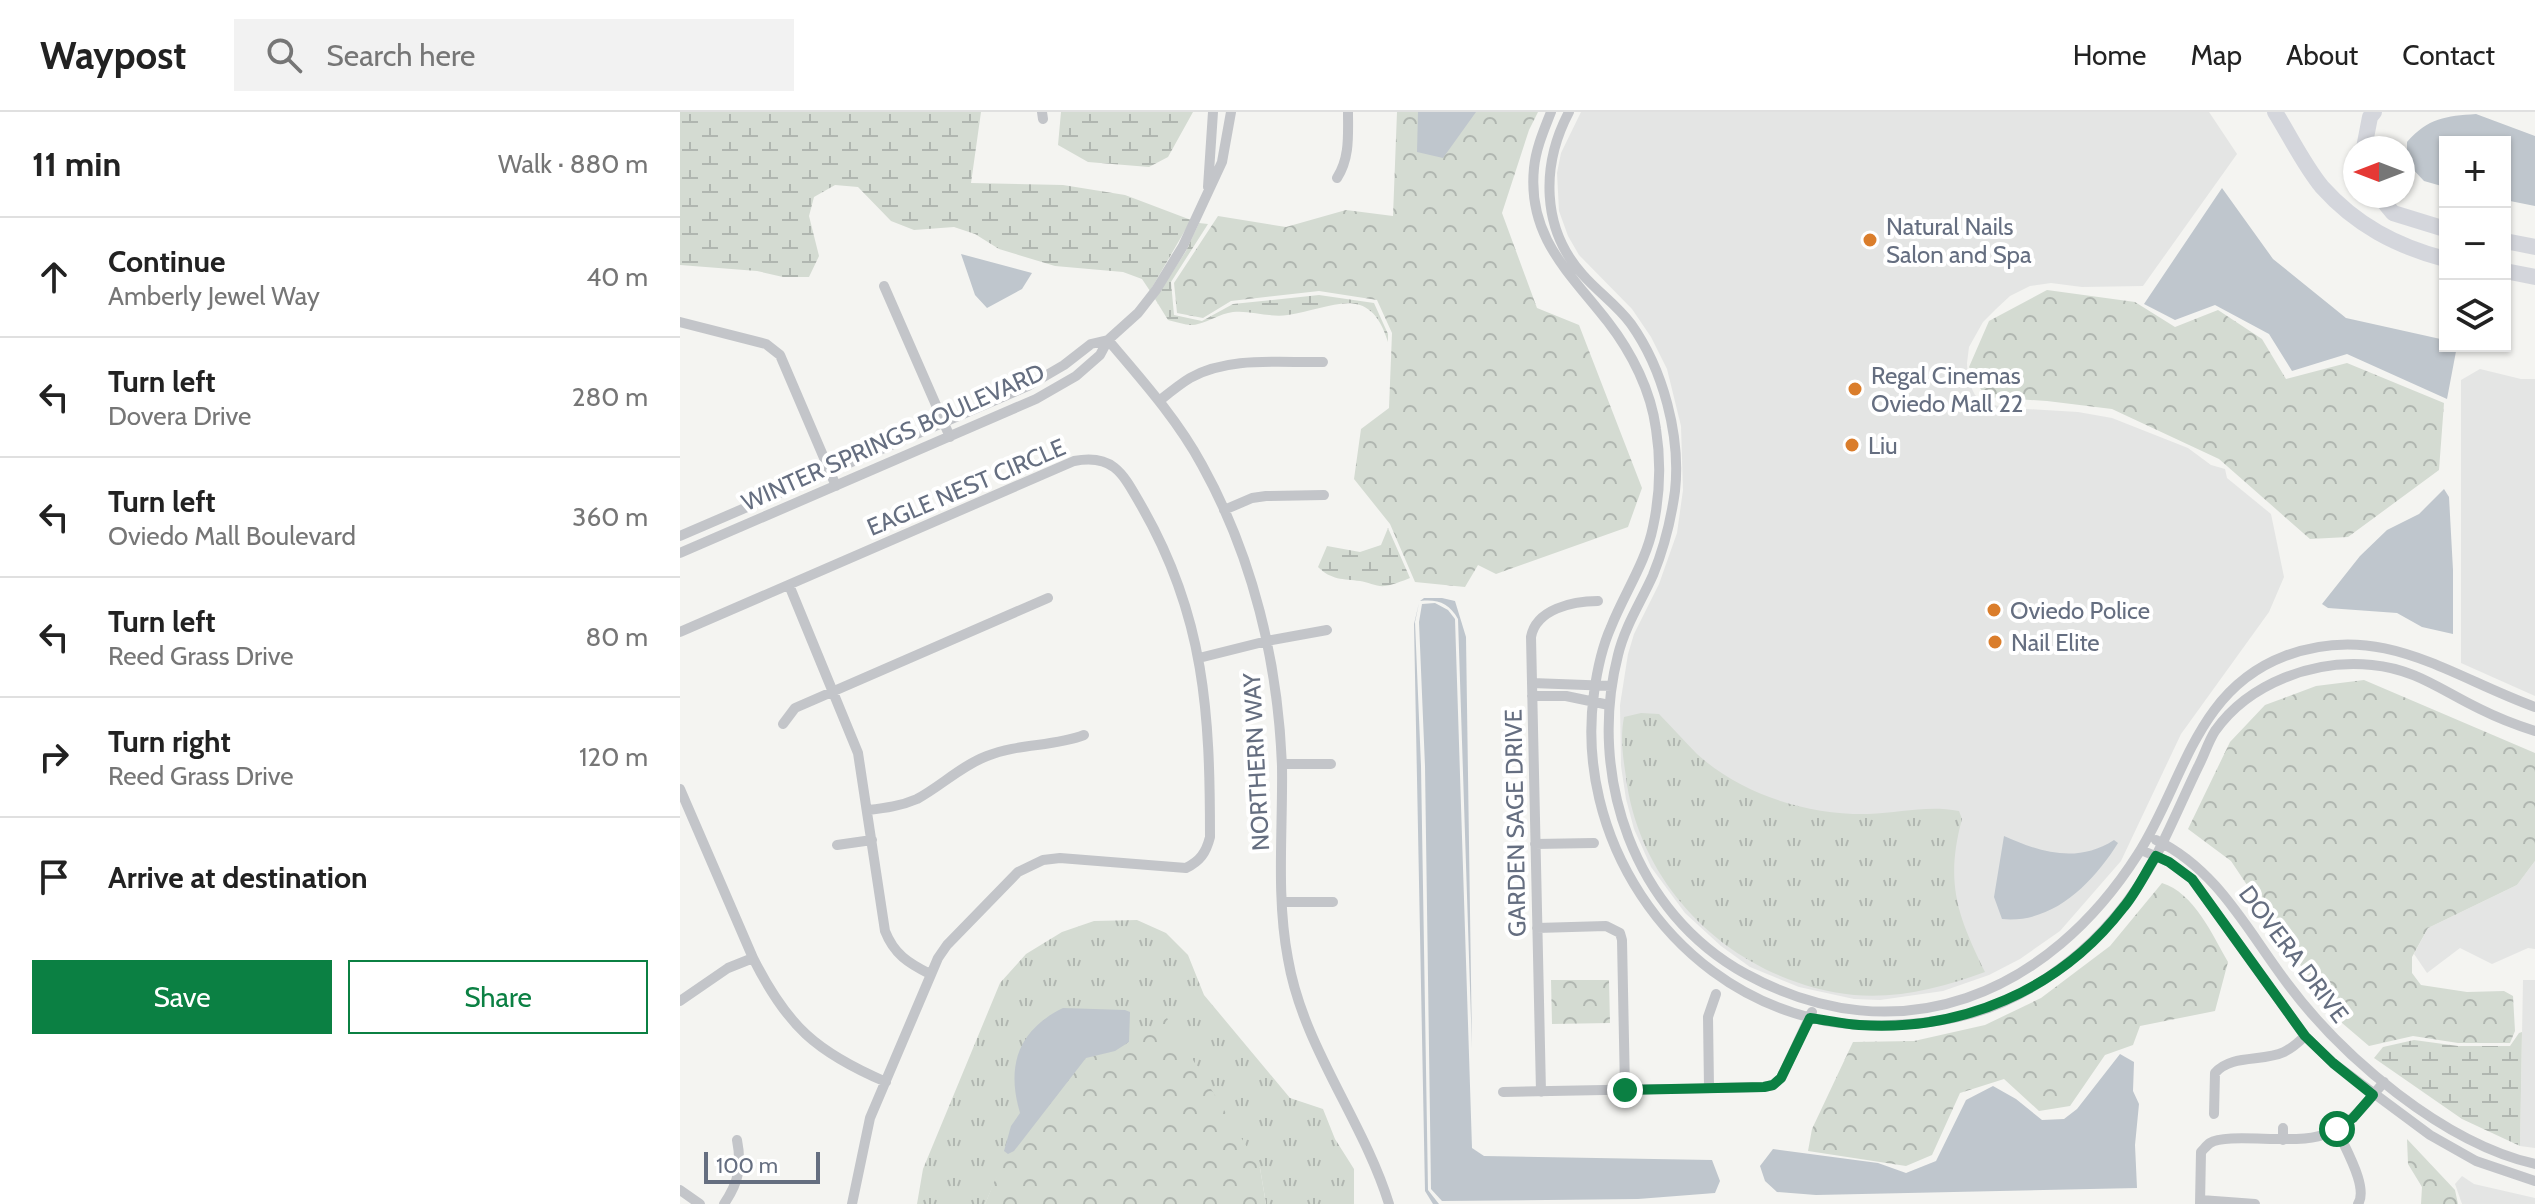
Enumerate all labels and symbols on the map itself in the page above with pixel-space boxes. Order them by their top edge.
north arrow [2343,136,2415,208]
place label: Natural Nails Salon and Spa [1886,212,2032,269]
marker: Natural Nails Salon and Spa [1861,231,1879,249]
street label: WINTER SPRINGS BOULEVARD [737,357,1049,517]
place label: Regal Cinemas Oviedo Mall 22 [1871,361,2023,418]
marker: Regal Cinemas Oviedo Mall 22 [1846,380,1864,398]
place label: Liu [1868,431,1898,460]
street label: EAGLE NEST CIRCLE [863,432,1069,542]
marker: Liu [1843,436,1861,454]
place label: Oviedo Police [2010,596,2150,625]
marker: Oviedo Police [1985,601,2003,619]
place label: Nail Elite [2011,628,2100,657]
marker: Nail Elite [1986,633,2004,651]
street label: NORTHERN WAY [1237,672,1275,852]
street label: GARDEN SAGE DRIVE [1499,709,1531,937]
street label: DOVERA DRIVE [2233,880,2355,1028]
route end [1607,1072,1643,1108]
route start [2319,1111,2355,1147]
scale bar [704,1148,820,1184]

